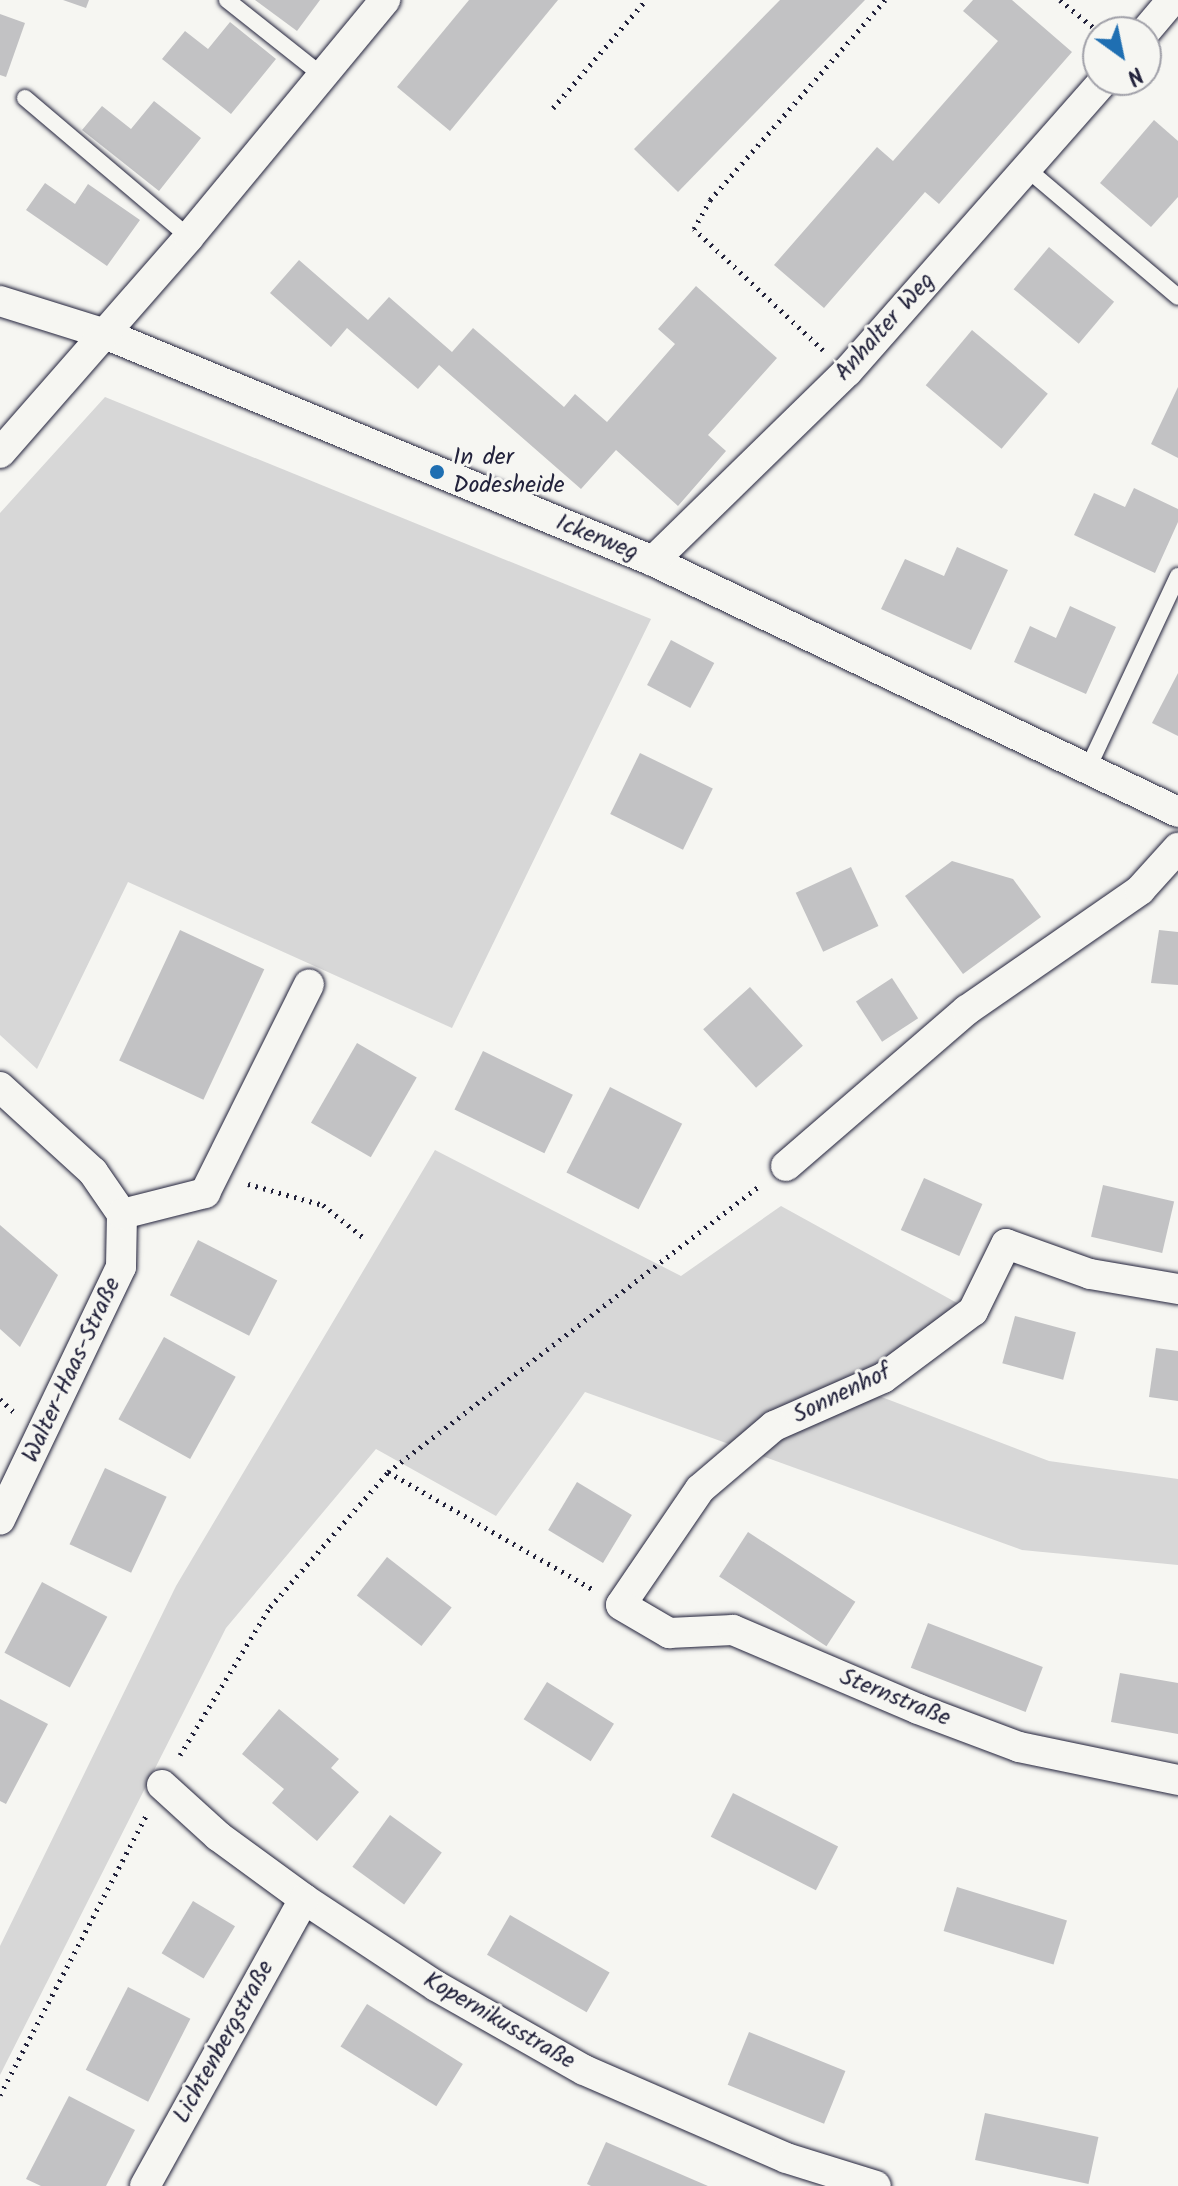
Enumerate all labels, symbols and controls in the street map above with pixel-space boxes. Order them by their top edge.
north arrow [1082,16,1162,96]
text: N [1119,56,1150,93]
street label: Anhalter Weg [829,267,941,387]
place label: In der Dodesheide [453,444,565,500]
marker: In der Dodesheide [428,463,446,481]
street label: Ickerweg [552,508,642,568]
street label: Walter-Haas-Straße [17,1273,127,1467]
street label: Sonnenhof [788,1358,896,1430]
street label: Sternstraße [835,1663,955,1733]
street label: Lichtenbergstraße [167,1956,281,2128]
street label: Kopernikusstraße [418,1966,580,2076]

